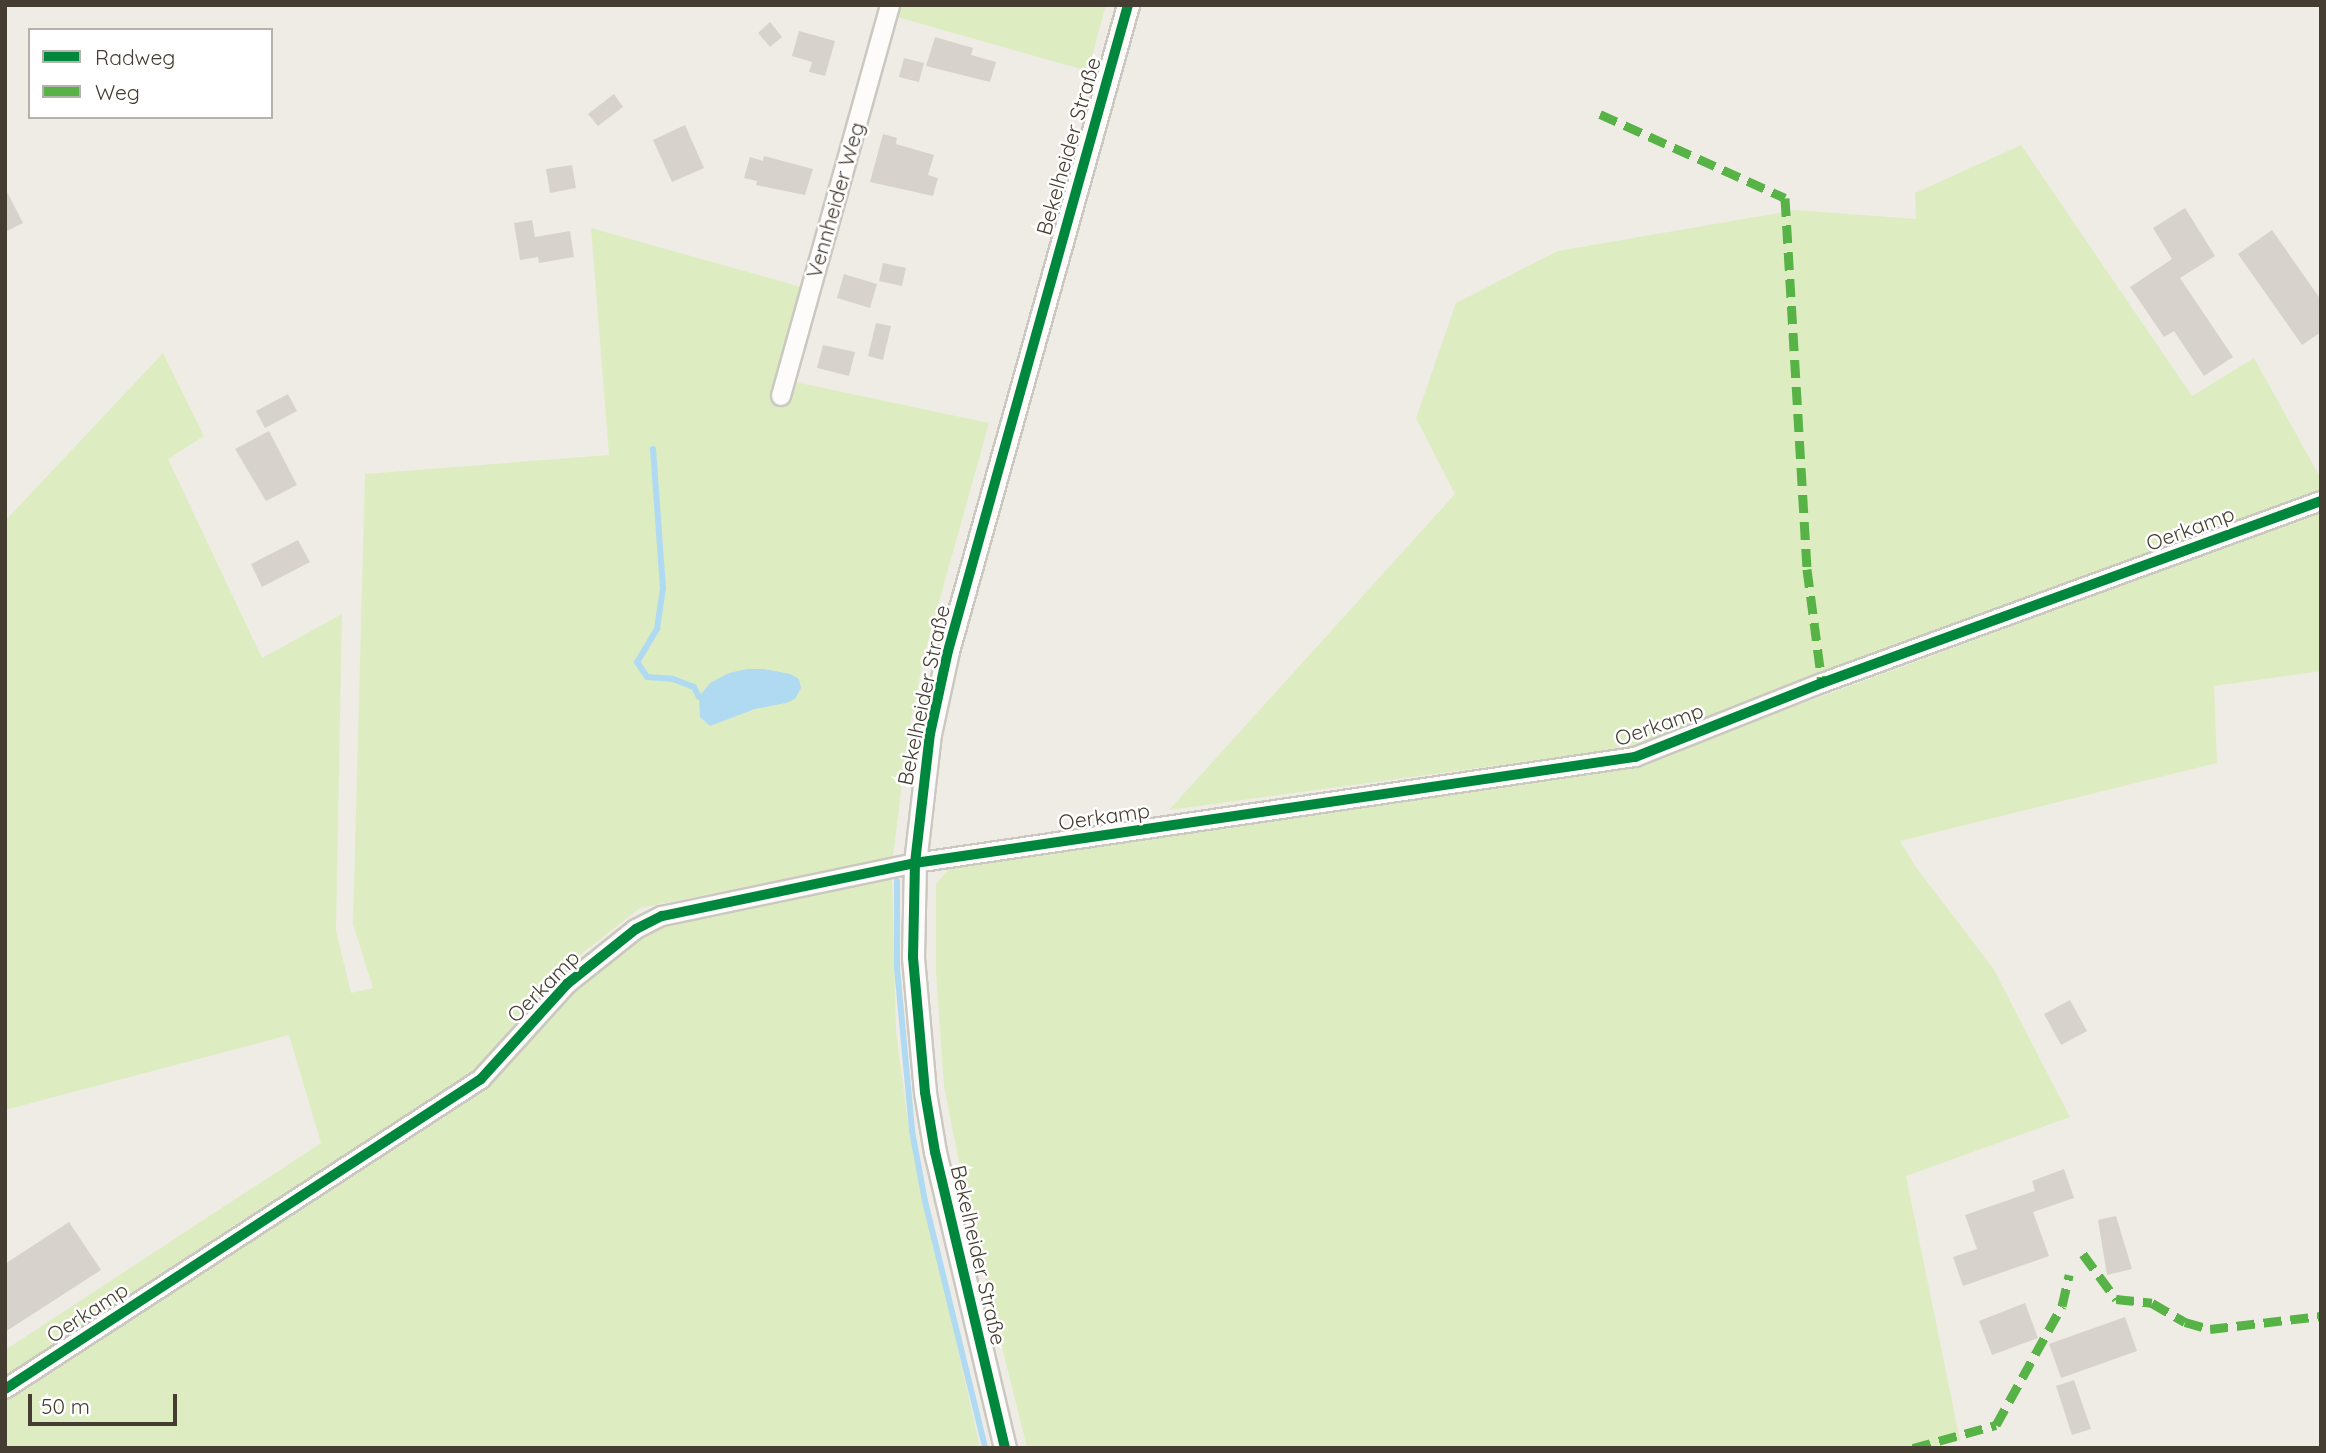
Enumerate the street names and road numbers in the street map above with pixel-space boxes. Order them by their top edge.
street label: Bekelheider Straße [1031,54,1105,238]
street label: Vennheider Weg [801,119,869,281]
street label: Oerkamp [2142,500,2238,556]
street label: Bekelheider Straße [892,603,954,787]
street label: Oerkamp [1611,697,1707,751]
street label: Oerkamp [1057,797,1151,835]
street label: Oerkamp [502,945,584,1027]
street label: Bekelheider Straße [946,1163,1012,1347]
street label: Oerkamp [42,1276,132,1348]

